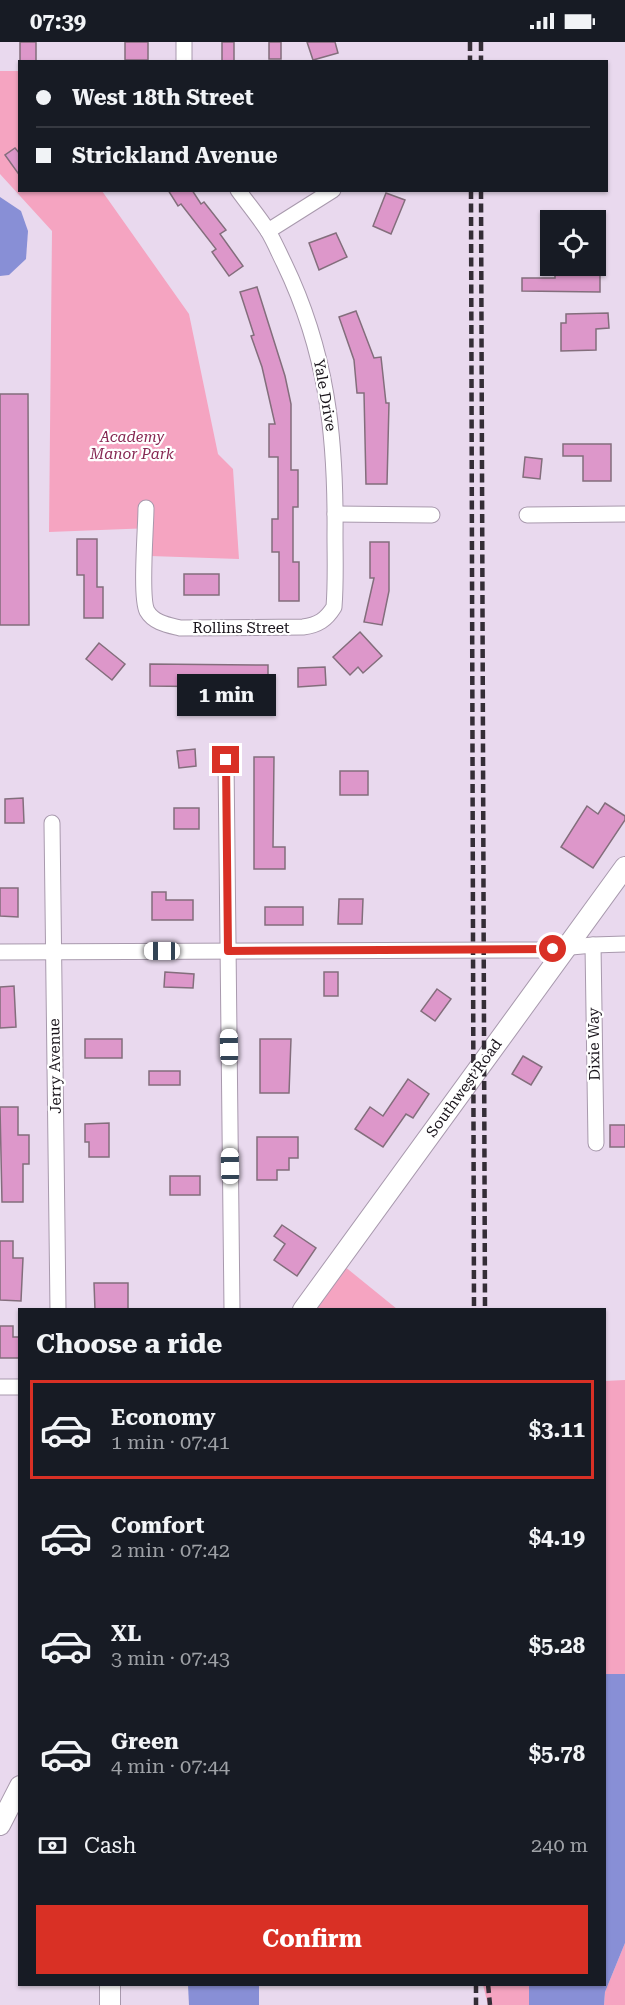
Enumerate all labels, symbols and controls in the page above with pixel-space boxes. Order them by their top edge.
text: 07:39 [30,9,86,34]
text: West 18th Street [72,85,254,110]
text: Strickland Avenue [72,143,278,168]
map controls [540,210,606,276]
button: locate [540,210,606,276]
street label: Yale Drive [310,357,340,433]
park label: Academy Manor Park [89,428,175,463]
street label: Rollins Street [192,619,290,637]
callout: 1 min [176,673,276,715]
text: 1 min [199,683,254,707]
route end [212,746,239,773]
route start [539,935,566,962]
car [144,942,180,960]
street label: Dixie Way [584,1007,604,1081]
street label: Jerry Avenue [45,1018,65,1114]
car [220,1029,238,1065]
street label: Southwest Road [422,1035,506,1141]
car [221,1148,239,1184]
text: Choose a ride [36,1328,222,1360]
icon: car [39,1403,93,1457]
text: Economy [111,1405,215,1430]
text: $3.11 [529,1417,585,1442]
text: 1 min · 07:41 [111,1430,230,1454]
icon: car [39,1511,93,1565]
text: Comfort [111,1513,204,1538]
text: $4.19 [529,1525,585,1550]
text: 2 min · 07:42 [111,1538,230,1562]
icon: car [39,1619,93,1673]
text: XL [111,1621,141,1646]
text: $5.28 [529,1633,585,1658]
text: 3 min · 07:43 [111,1646,230,1670]
icon: car [39,1727,93,1781]
text: Green [111,1729,179,1754]
text: $5.78 [529,1741,585,1766]
text: 4 min · 07:44 [111,1754,230,1778]
icon: cash [36,1829,69,1862]
text: Cash [84,1833,136,1858]
text: 240 m [531,1833,588,1857]
button: Confirm [36,1905,588,1974]

